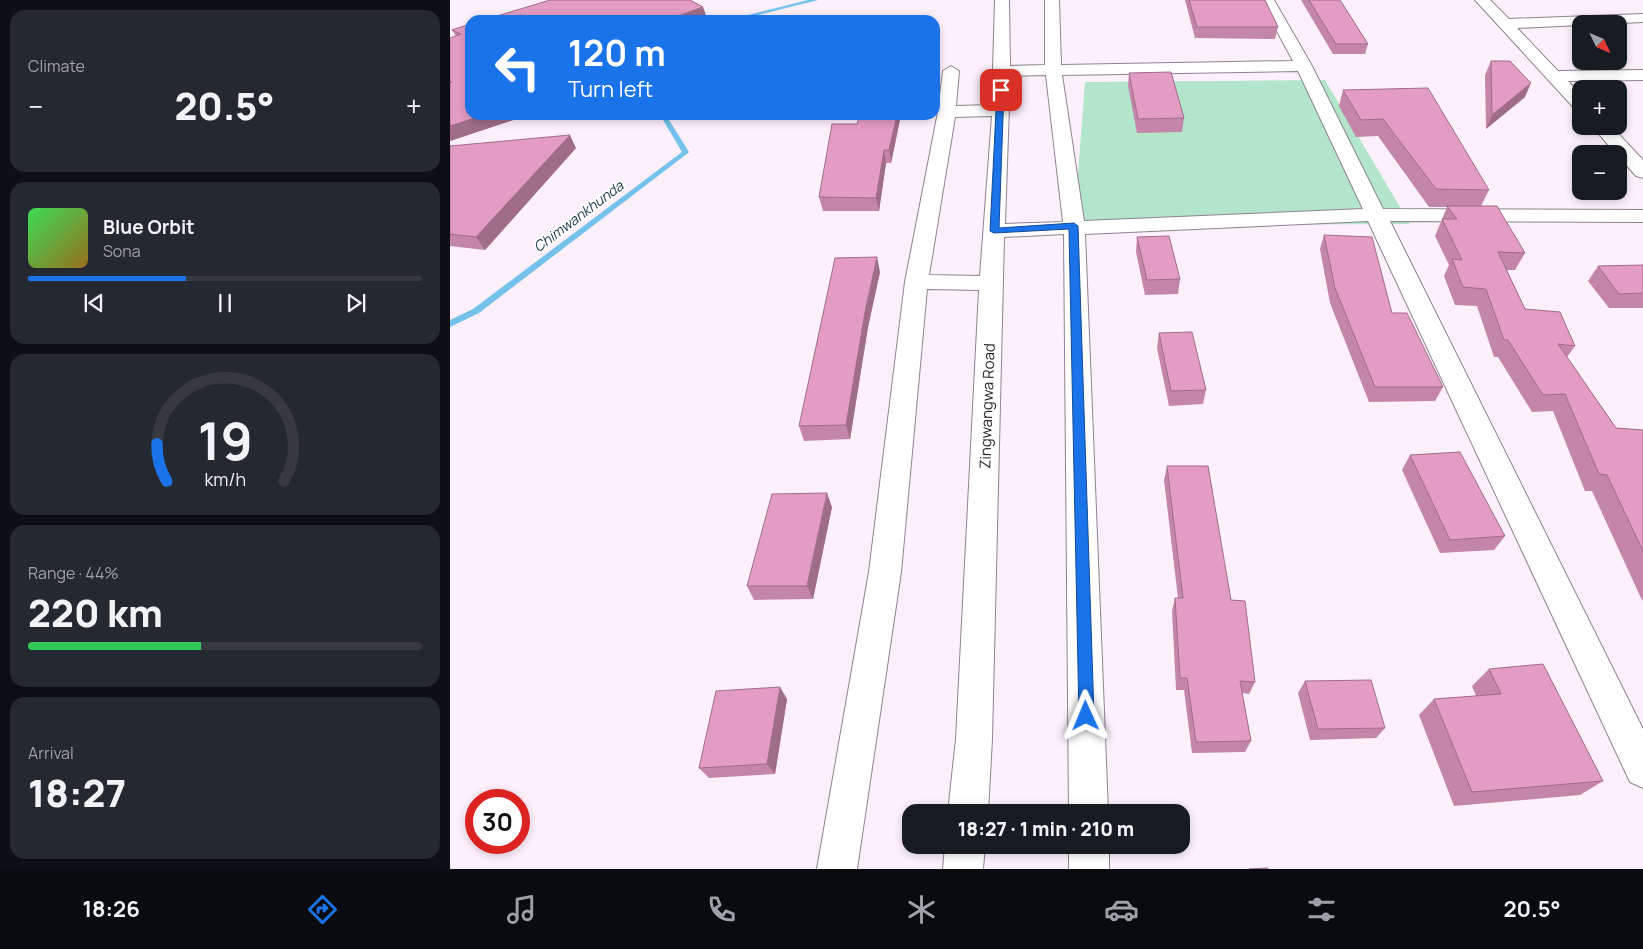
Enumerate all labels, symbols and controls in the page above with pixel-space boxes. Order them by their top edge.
north arrow [1572,15,1628,70]
map controls [1572,15,1627,200]
text: 120 m [568,29,666,77]
icon: left [485,35,550,100]
text: Climate [28,55,85,77]
pin [980,69,1022,111]
text: Turn left [568,74,653,104]
icon: arrive [987,76,1015,104]
text: 20.5° [174,79,275,131]
button: + [1572,80,1627,135]
text: − [28,87,43,125]
text: + [406,87,422,125]
button: − [1572,145,1627,200]
water label: Chimwankhunda [529,175,628,256]
text: Blue Orbit [103,214,195,240]
text: Sona [103,240,141,262]
icon: previous [80,289,108,317]
icon: pause [211,289,239,317]
icon: next [342,289,370,317]
street label: Zingwangwa Road [974,343,1000,469]
text: 19 [197,405,253,476]
text: km/h [204,467,246,491]
text: Range · 44% [28,562,119,584]
text: 220 km [28,586,163,638]
position arrow [1059,689,1111,741]
text: Arrival [28,742,74,764]
text: 18:27 [28,766,126,818]
speed limit sign: 30 [465,789,530,854]
text: 18:27 · 1 min · 210 m [958,816,1134,842]
icon: directions [305,892,340,927]
icon: music [504,892,539,927]
icon: phone [704,892,739,927]
icon: climate [904,892,939,927]
icon: car [1104,892,1139,927]
icon: filters [1304,892,1339,927]
text: 18:26 [82,894,140,924]
text: 20.5° [1504,894,1561,924]

